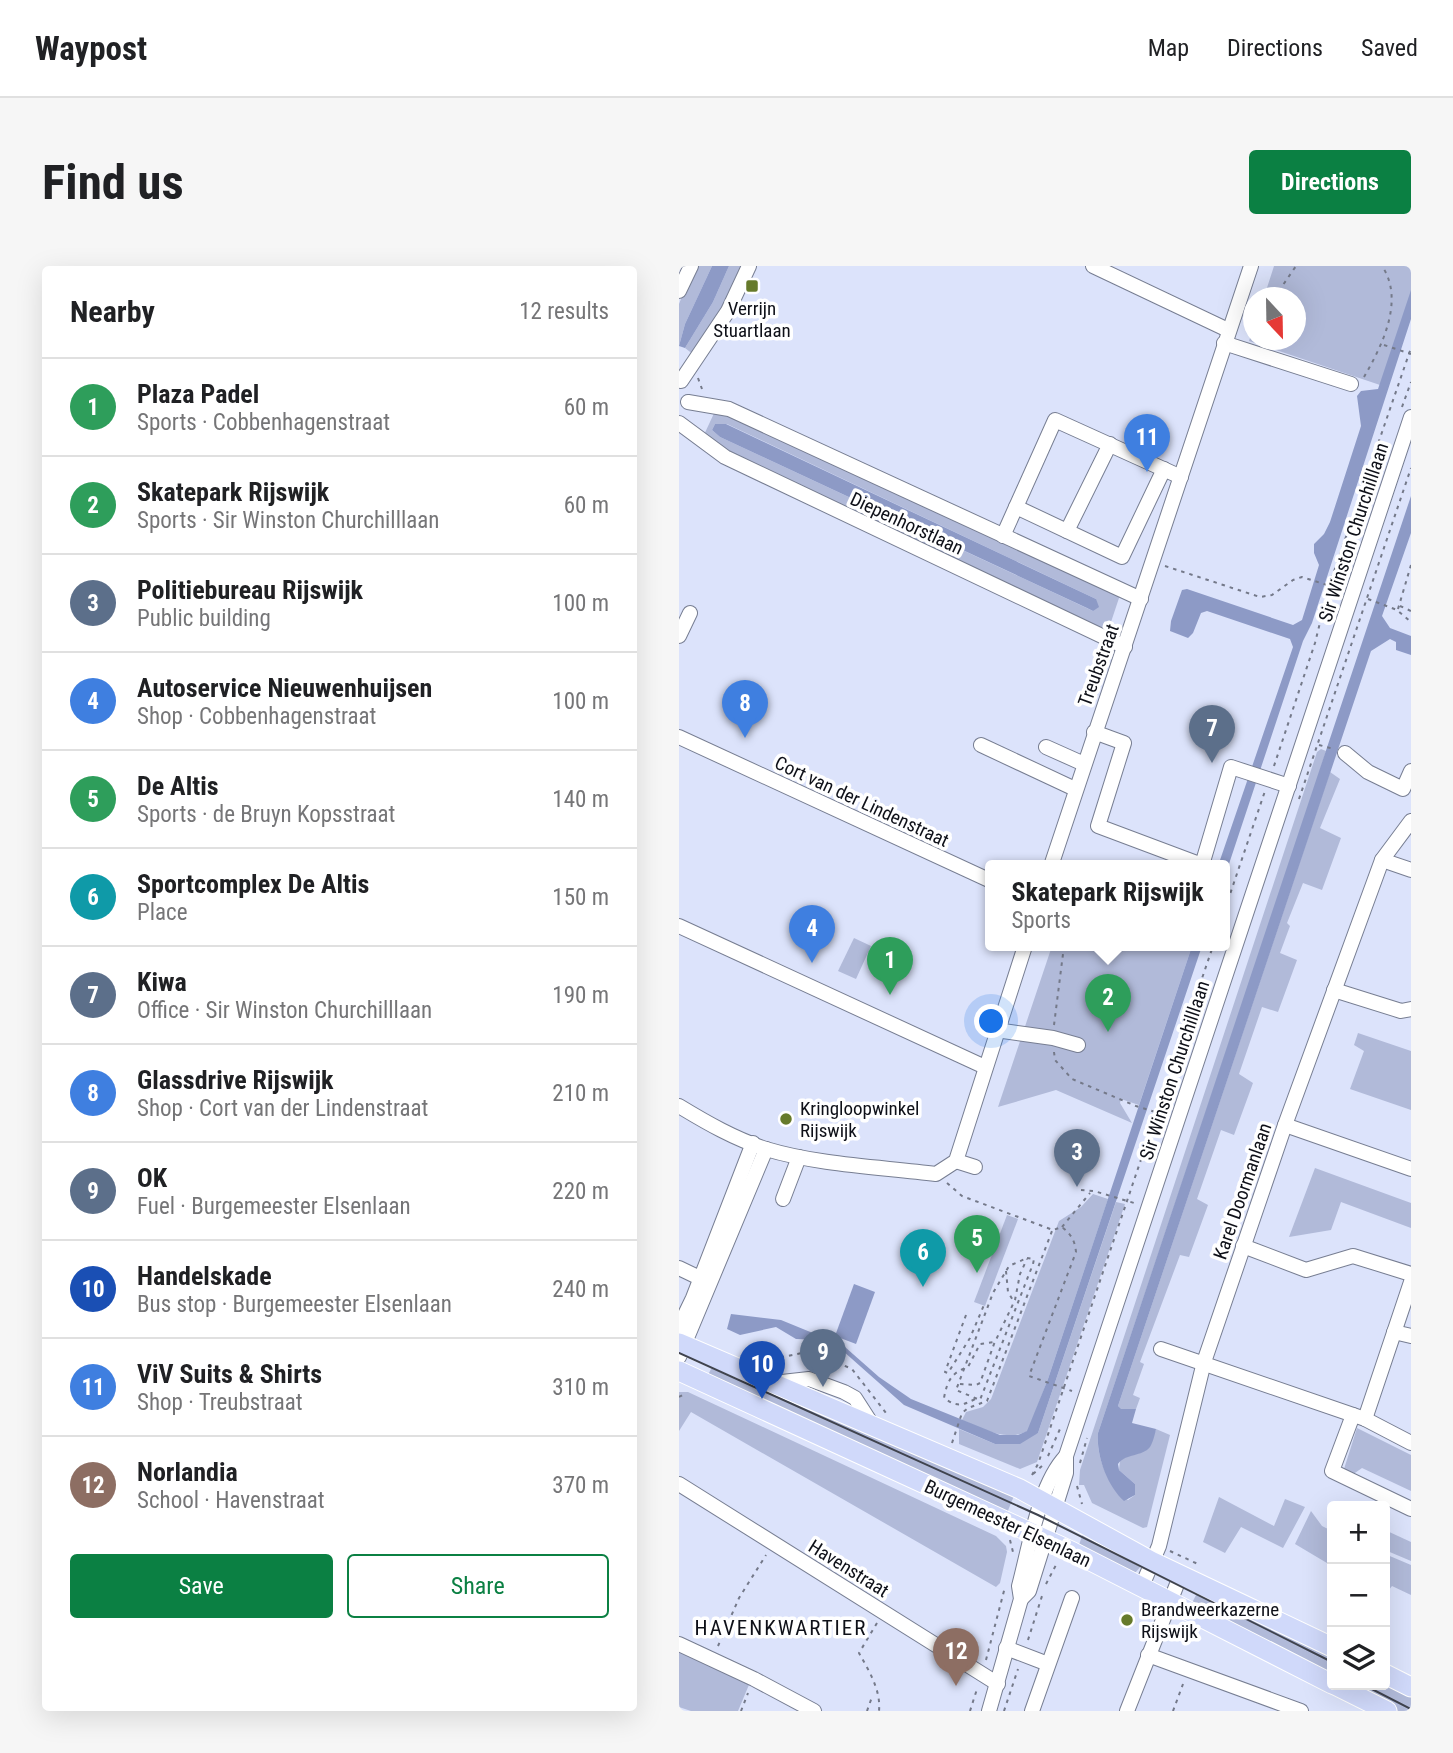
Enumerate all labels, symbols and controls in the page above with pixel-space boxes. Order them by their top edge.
text: Waypost [35,29,147,68]
text: Map [1148,34,1189,62]
text: Directions [1227,34,1323,62]
text: Saved [1361,34,1418,62]
button: Directions [1249,150,1411,214]
text: Find us [42,154,184,211]
marker: Verrijn Stuartlaan [744,278,760,294]
north arrow [1243,287,1306,350]
text: Nearby [70,294,155,329]
place label: Verrijn Stuartlaan [713,297,791,342]
text: 12 results [519,298,609,325]
text: Plaza Padel [137,379,259,409]
text: 1 [87,394,99,421]
text: 60 m [564,394,609,421]
text: Sports · Cobbenhagenstraat [137,409,390,436]
pin: 11 [1124,414,1170,472]
street label: Sir Winston Churchilllaan [1314,440,1393,625]
text: Skatepark Rijswijk [137,477,329,507]
street label: Diepenhorstlaan [847,487,967,560]
text: 2 [87,492,99,519]
text: 60 m [564,492,609,519]
text: Sports · Sir Winston Churchilllaan [137,507,439,534]
text: Politiebureau Rijswijk [137,575,363,605]
text: 3 [87,590,99,617]
text: 100 m [552,590,609,617]
text: Public building [137,605,271,632]
street label: Treubstraat [1073,621,1124,709]
text: Autoservice Nieuwenhuijsen [137,673,432,703]
pin: 8 [722,680,768,738]
text: 4 [87,688,99,715]
text: 100 m [552,688,609,715]
text: Shop · Cobbenhagenstraat [137,703,376,730]
pin: 7 [1189,705,1235,763]
street label: Cort van der Lindenstraat [771,751,952,852]
text: De Altis [137,771,219,801]
text: 5 [87,786,99,813]
text: 140 m [552,786,609,813]
text: Sports · de Bruyn Kopsstraat [137,801,395,828]
popup [985,860,1230,951]
text: Sportcomplex De Altis [137,869,369,899]
text: Skatepark Rijswijk [1011,877,1204,907]
text: 6 [87,884,99,911]
text: 150 m [552,884,609,911]
text: Place [137,899,187,926]
pin: 4 [789,905,835,963]
text: Sports [1011,907,1071,934]
pin: 1 [867,937,913,995]
text: Kiwa [137,967,187,997]
pin: 2 [1085,974,1131,1032]
street label: Sir Winston Churchilllaan [1135,978,1214,1163]
text: 7 [87,982,99,1009]
text: 190 m [552,982,609,1009]
text: Office · Sir Winston Churchilllaan [137,997,432,1024]
your location [974,1004,1008,1038]
text: Glassdrive Rijswijk [137,1065,334,1095]
text: 8 [87,1080,99,1107]
text: 210 m [552,1080,609,1107]
text: Shop · Cort van der Lindenstraat [137,1095,428,1122]
place label: Kringloopwinkel Rijswijk [800,1097,919,1142]
marker: Kringloopwinkel Rijswijk [778,1111,794,1127]
street label: Karel Doormanlaan [1208,1120,1277,1262]
pin: 3 [1054,1129,1100,1187]
text: OK [137,1163,167,1193]
text: 9 [87,1178,99,1205]
text: 220 m [552,1178,609,1205]
text: Fuel · Burgemeester Elsenlaan [137,1193,411,1220]
pin: 5 [954,1215,1000,1273]
pin: 6 [900,1229,946,1287]
text: Handelskade [137,1261,272,1291]
text: 10 [81,1276,105,1303]
text: 240 m [552,1276,609,1303]
text: Bus stop · Burgemeester Elsenlaan [137,1291,452,1318]
pin: 9 [800,1329,846,1387]
pin: 10 [739,1341,785,1399]
text: ViV Suits & Shirts [137,1359,322,1389]
text: 11 [81,1374,105,1401]
text: 310 m [552,1374,609,1401]
text: Shop · Treubstraat [137,1389,303,1416]
text: Norlandia [137,1457,238,1487]
text: 12 [81,1472,105,1499]
text: 370 m [552,1472,609,1499]
street label: Burgemeester Elsenlaan [921,1475,1095,1572]
text: School · Havenstraat [137,1487,325,1514]
map controls [1327,1501,1390,1690]
button: + [1327,1501,1390,1564]
street label: Havenstraat [804,1535,893,1602]
button: Save [70,1554,333,1618]
button: Share [347,1554,609,1618]
button: − [1327,1564,1390,1627]
place label: Brandweerkazerne Rijswijk [1141,1598,1279,1643]
marker: Brandweerkazerne Rijswijk [1119,1612,1135,1628]
district label: HAVENKWARTIER [695,1616,867,1640]
button: layers [1327,1627,1390,1690]
pin: 12 [933,1628,979,1686]

